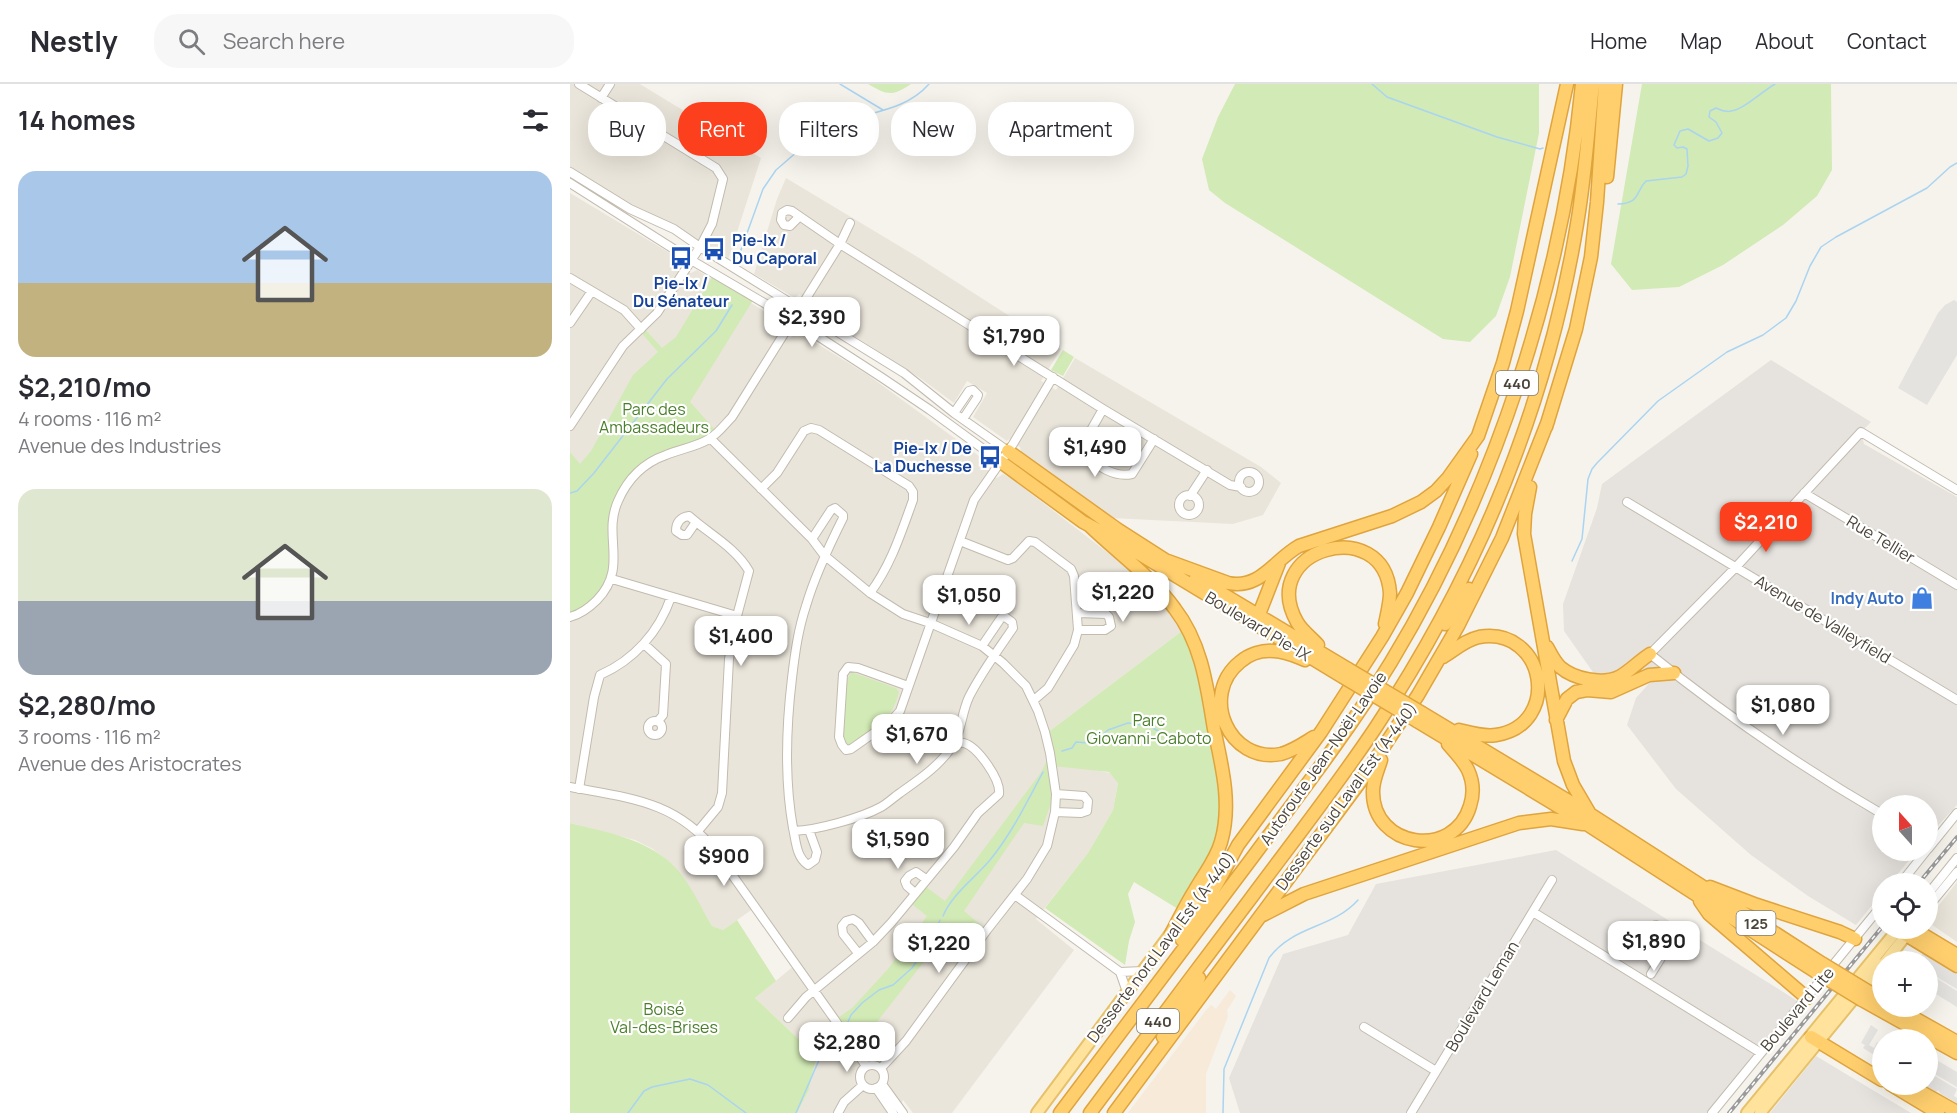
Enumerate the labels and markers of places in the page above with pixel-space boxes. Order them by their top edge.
place label: Pie-Ix / Du Caporal [732,229,817,269]
bus stop icon: Pie-Ix / Du Caporal [701,236,727,262]
bus stop icon: Pie-Ix / Du Sénateur [668,245,694,271]
place label: Pie-Ix / Du Sénateur [633,272,729,312]
pin: $2,390 [763,297,861,348]
pin: $1,790 [965,316,1063,367]
pin: $1,490 [1046,427,1144,478]
place label: Pie-Ix / De La Duchesse [874,437,972,477]
bus stop icon: Pie-Ix / De La Duchesse [977,444,1003,470]
pin: $2,210 [1717,502,1815,553]
pin: $1,220 [1074,572,1172,623]
pin: $1,050 [920,575,1018,626]
shop icon: Indy Auto [1909,585,1935,611]
place label: Indy Auto [1831,587,1904,609]
pin: $1,400 [692,616,790,667]
pin: $1,080 [1734,685,1832,736]
pin: $1,670 [868,714,966,765]
pin: $1,590 [849,819,947,870]
pin: $900 [688,836,760,887]
pin: $1,890 [1605,921,1703,972]
pin: $1,220 [890,923,988,974]
pin: $2,280 [798,1022,896,1073]

